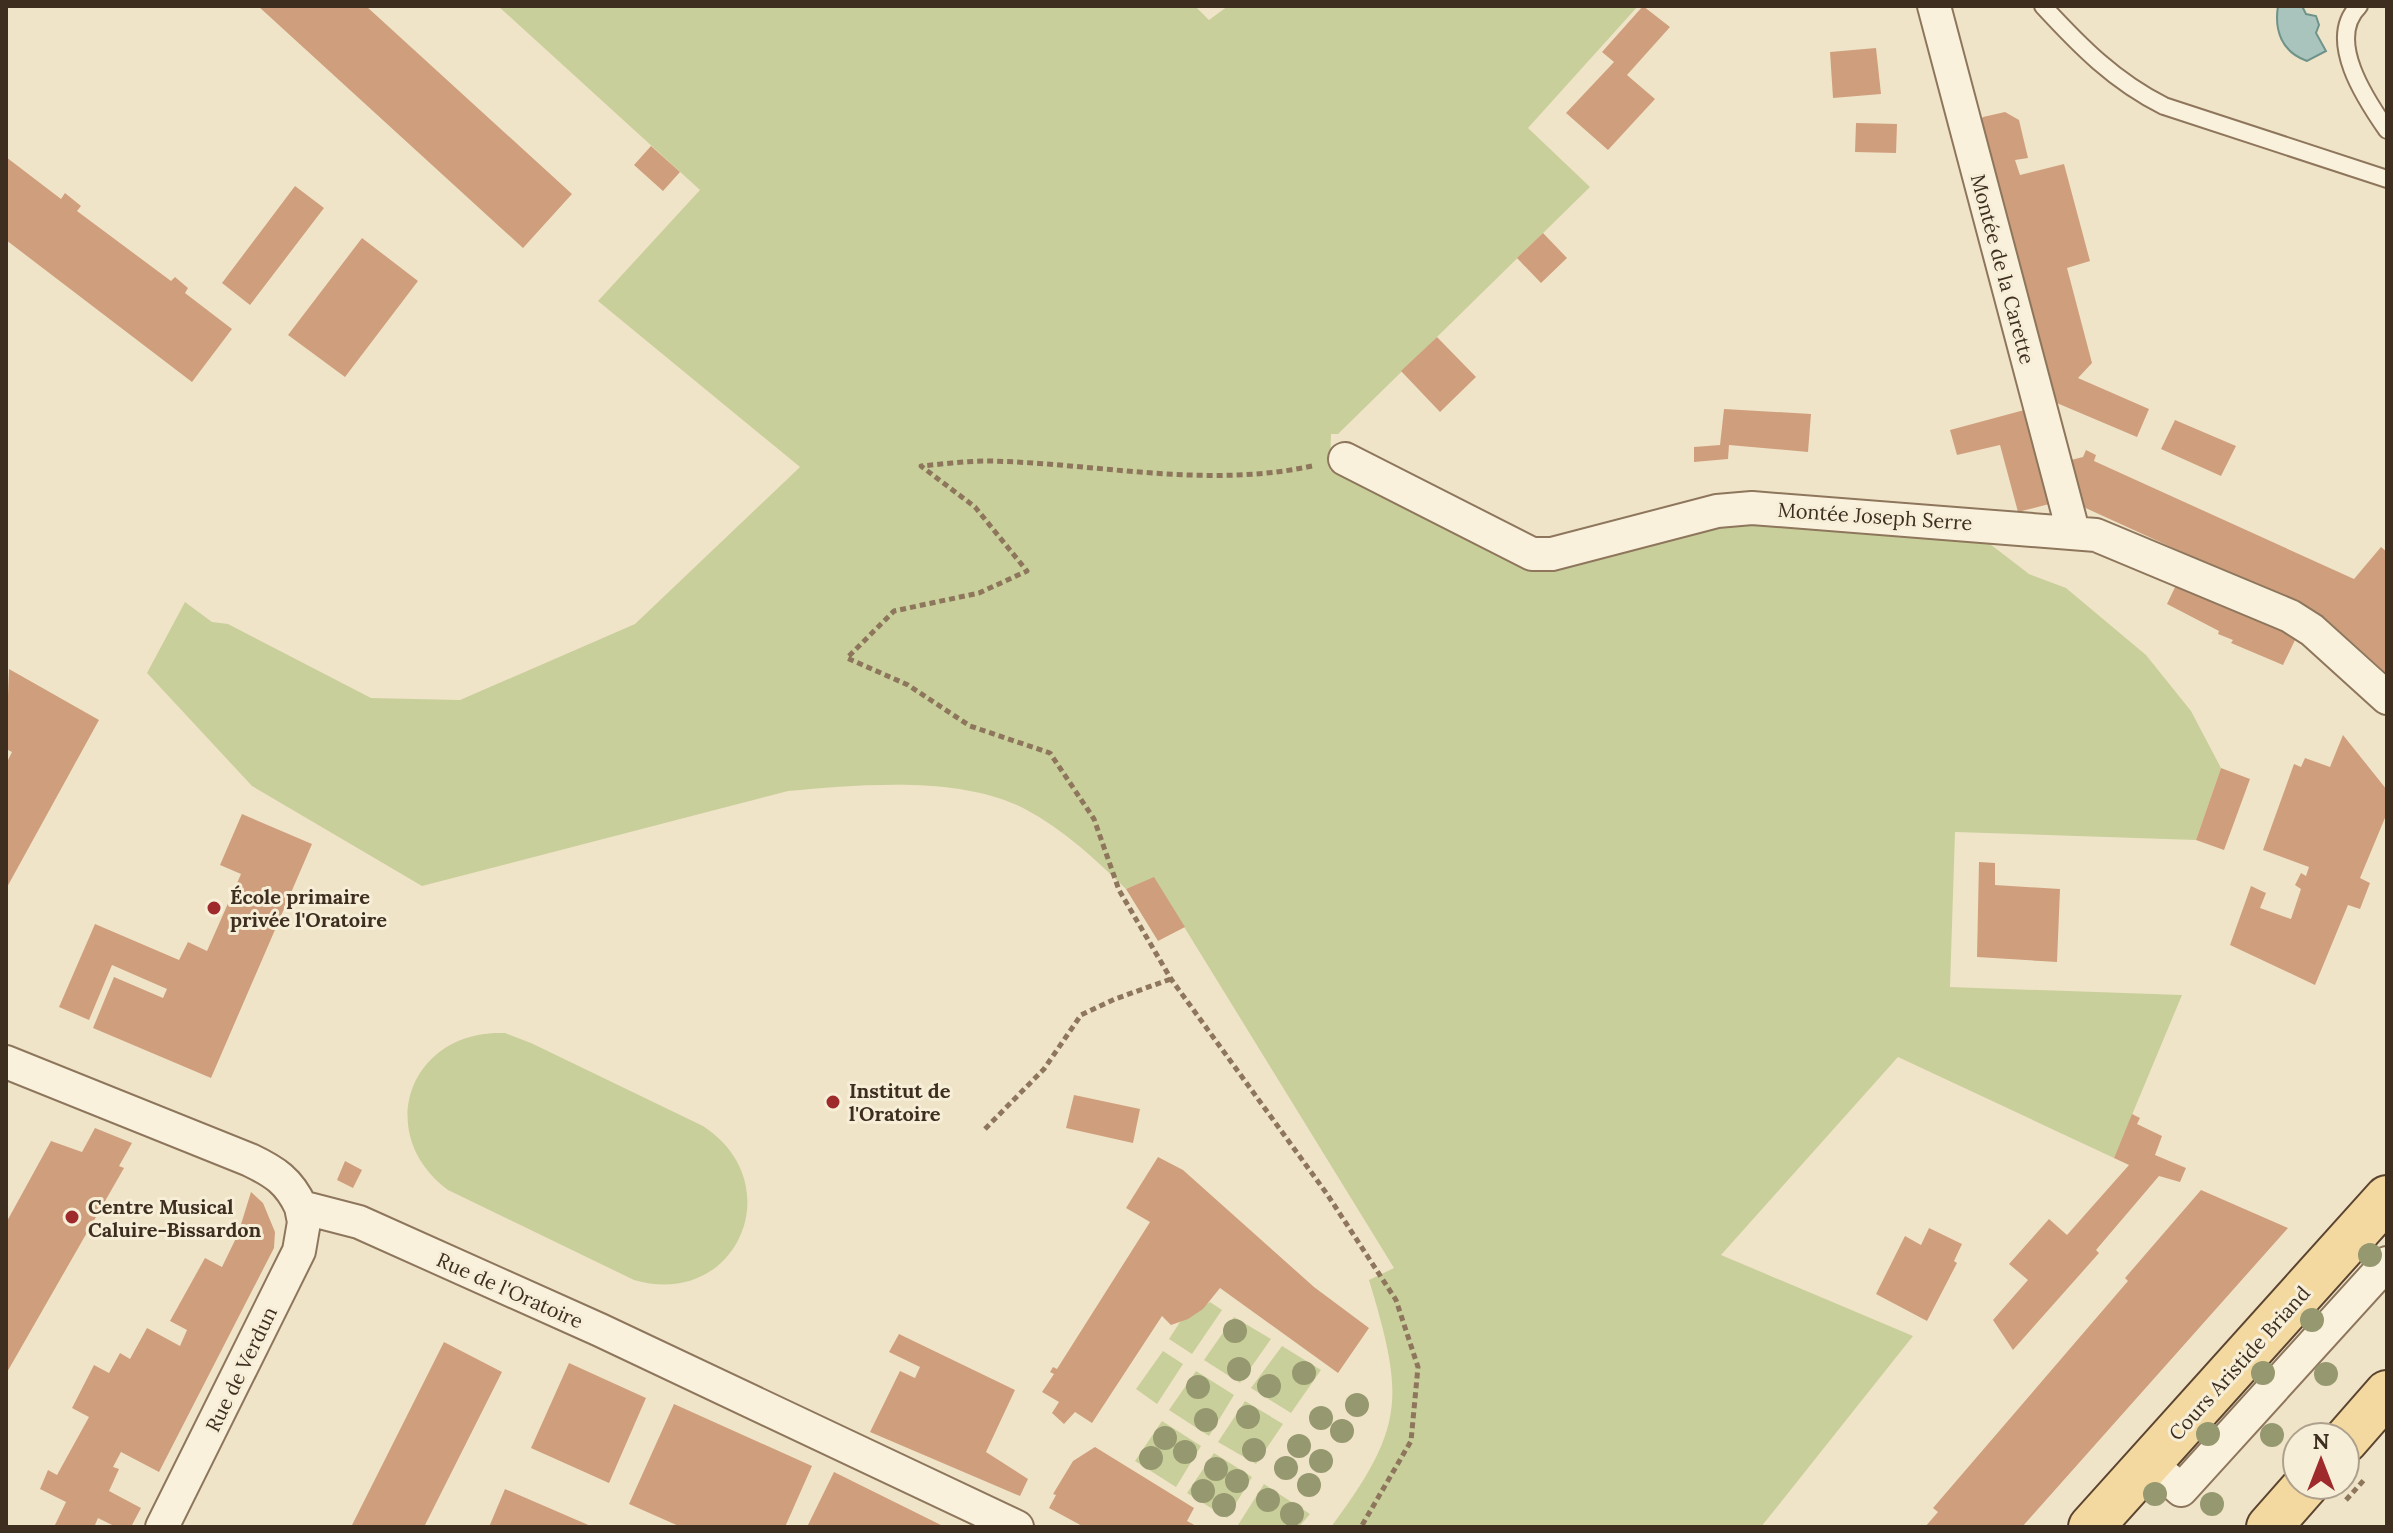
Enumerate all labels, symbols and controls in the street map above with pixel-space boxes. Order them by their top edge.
street label: Montée de la Carette [1966,171,2040,367]
street label: Montée Joseph Serre [1777,497,1973,535]
place label: École primaire privée l'Oratoire [230,884,387,932]
marker: École primaire privée l'Oratoire [205,899,223,917]
place label: Institut de l'Oratoire [849,1078,951,1126]
marker: Institut de l'Oratoire [824,1093,842,1111]
place label: Centre Musical Caluire-Bissardon [88,1194,262,1242]
marker: Centre Musical Caluire-Bissardon [63,1208,81,1226]
street label: Rue de l'Oratoire [433,1247,587,1333]
street label: Cours Aristide Briand [2163,1281,2315,1445]
street label: Rue de Verdun [200,1302,282,1436]
north arrow [2281,1421,2361,1501]
text: N [2312,1427,2330,1455]

